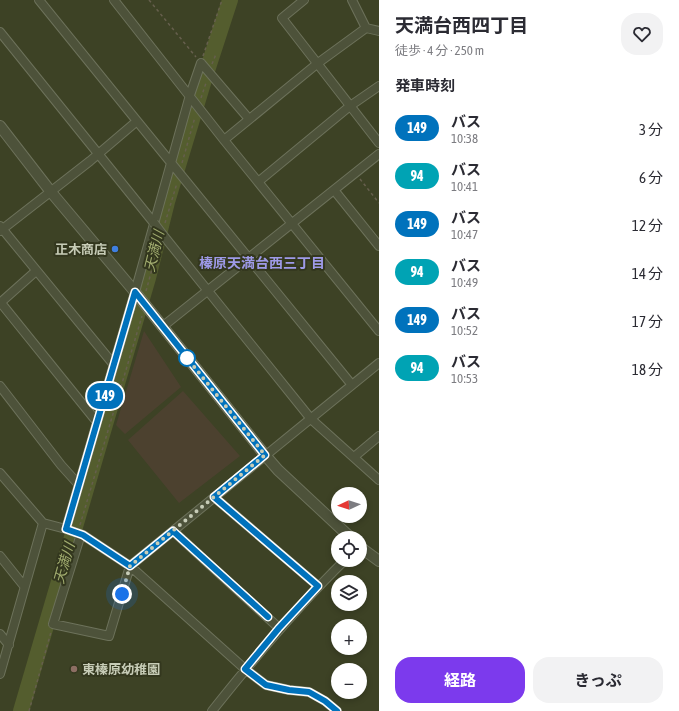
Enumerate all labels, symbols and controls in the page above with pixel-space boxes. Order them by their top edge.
button: heart [621,13,663,55]
text: 天満台西四丁目 [395,14,528,36]
text: 徒歩 · 4 分 · 250 m [395,43,484,58]
text: 発車時刻 [395,77,455,94]
text: バス [451,113,481,130]
text: 149 [407,120,427,136]
text: 3 分 [639,121,663,138]
text: 10:38 [451,131,478,146]
text: バス [451,161,481,178]
text: 94 [410,168,424,184]
text: 6 分 [639,169,663,186]
text: 10:41 [451,179,478,194]
text: バス [451,209,481,226]
text: 149 [407,216,427,232]
text: 12 分 [632,217,663,234]
water label: 天満川 [141,227,167,273]
text: 10:47 [451,227,478,242]
place label: 正木商店 [55,242,107,257]
marker: 正木商店 [110,244,120,254]
district label: 榛原天満台西三丁目 [199,255,325,271]
text: バス [451,257,481,274]
text: 94 [410,264,424,280]
text: 14 分 [632,265,663,282]
text: 10:49 [451,275,478,290]
text: バス [451,305,481,322]
text: 149 [407,312,427,328]
text: 17 分 [632,313,663,330]
text: 10:52 [451,323,478,338]
unlabelled marker [178,349,196,367]
text: バス [451,353,481,370]
text: 94 [410,360,424,376]
text: 18 分 [632,361,663,378]
text: 10:53 [451,371,478,386]
line badge: 149 [82,383,128,409]
text: 149 [95,388,115,404]
north arrow [331,487,367,523]
map controls [331,487,367,699]
button: locate [331,531,367,567]
water label: 天満川 [51,539,78,585]
button: layers [331,575,367,611]
your location [112,584,132,604]
button: + [331,619,367,655]
button: 経路 [395,657,525,703]
button: きっぷ [533,657,663,703]
place label: 東榛原幼稚園 [82,662,160,677]
button: − [331,663,367,699]
marker: 東榛原幼稚園 [69,664,79,674]

